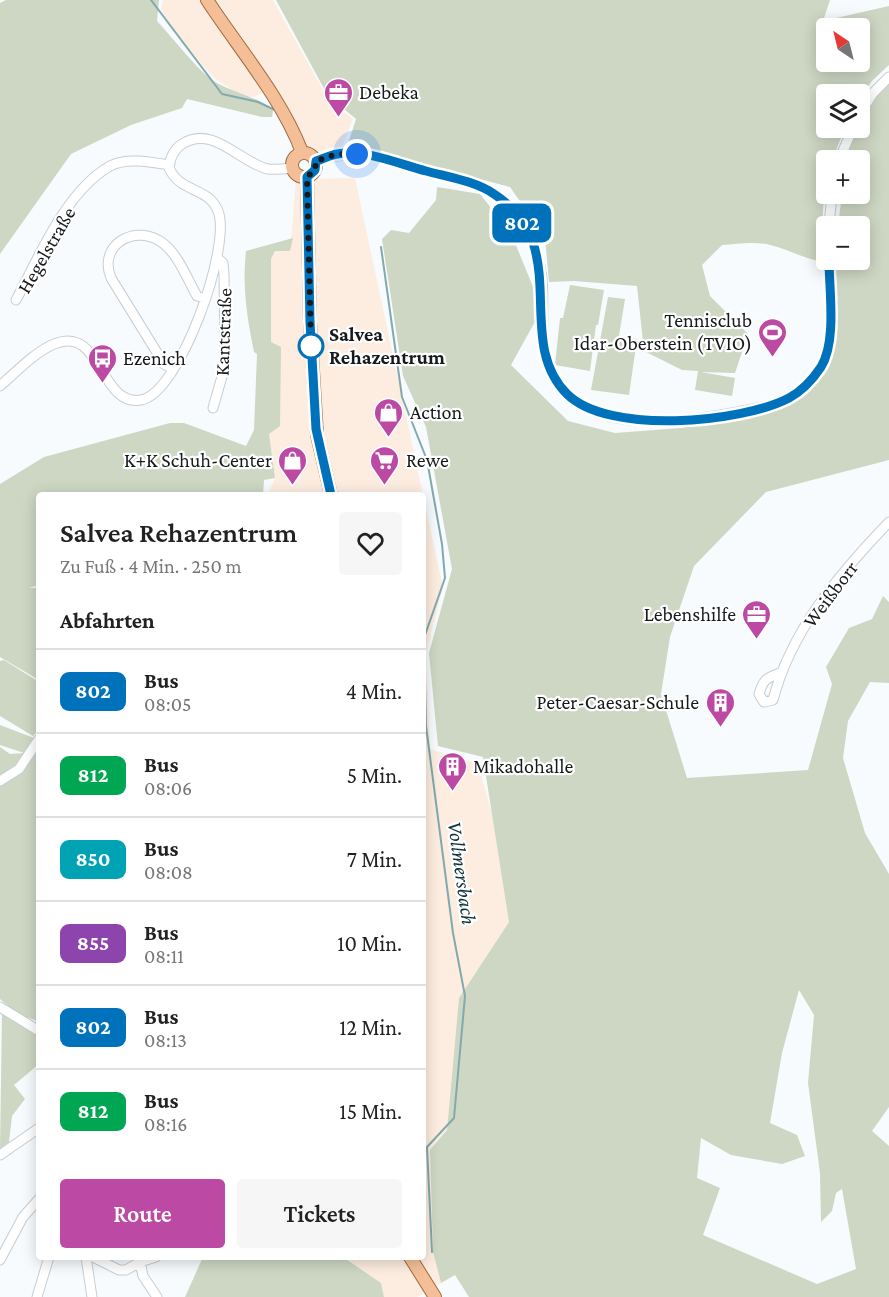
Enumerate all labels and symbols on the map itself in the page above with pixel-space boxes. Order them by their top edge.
north arrow [816,18,870,72]
office icon: Debeka [322,76,354,118]
place label: Debeka [359,81,419,103]
your location [342,139,372,169]
street label: Hegelstraße [12,203,80,298]
line badge: 802 [488,204,556,242]
street label: Kantstraße [210,287,236,376]
place label: Tennisclub Idar-Oberstein (TVIO) [574,309,752,355]
sports icon: Tennisclub Idar-Oberstein (TVIO) [757,316,789,358]
place label: Salvea Rehazentrum [329,323,445,368]
marker: Salvea Rehazentrum [298,333,324,359]
bus stop icon: Ezenich [86,342,118,384]
place label: Ezenich [123,347,186,369]
shop icon: Action [373,396,405,438]
place label: Action [410,401,462,423]
shop icon: K+K Schuh-Center [277,444,309,486]
supermarket icon: Rewe [369,444,401,486]
place label: K+K Schuh-Center [124,449,272,471]
place label: Rewe [406,449,449,471]
street label: Weißborr [798,557,862,631]
office icon: Lebenshilfe [741,598,773,640]
place label: Lebenshilfe [644,603,736,625]
building icon: Peter-Caesar-Schule [704,686,736,728]
place label: Peter-Caesar-Schule [537,691,699,713]
building icon: Mikadohalle [436,750,468,792]
place label: Mikadohalle [473,755,574,777]
water label: Vollmersbach [443,820,481,926]

